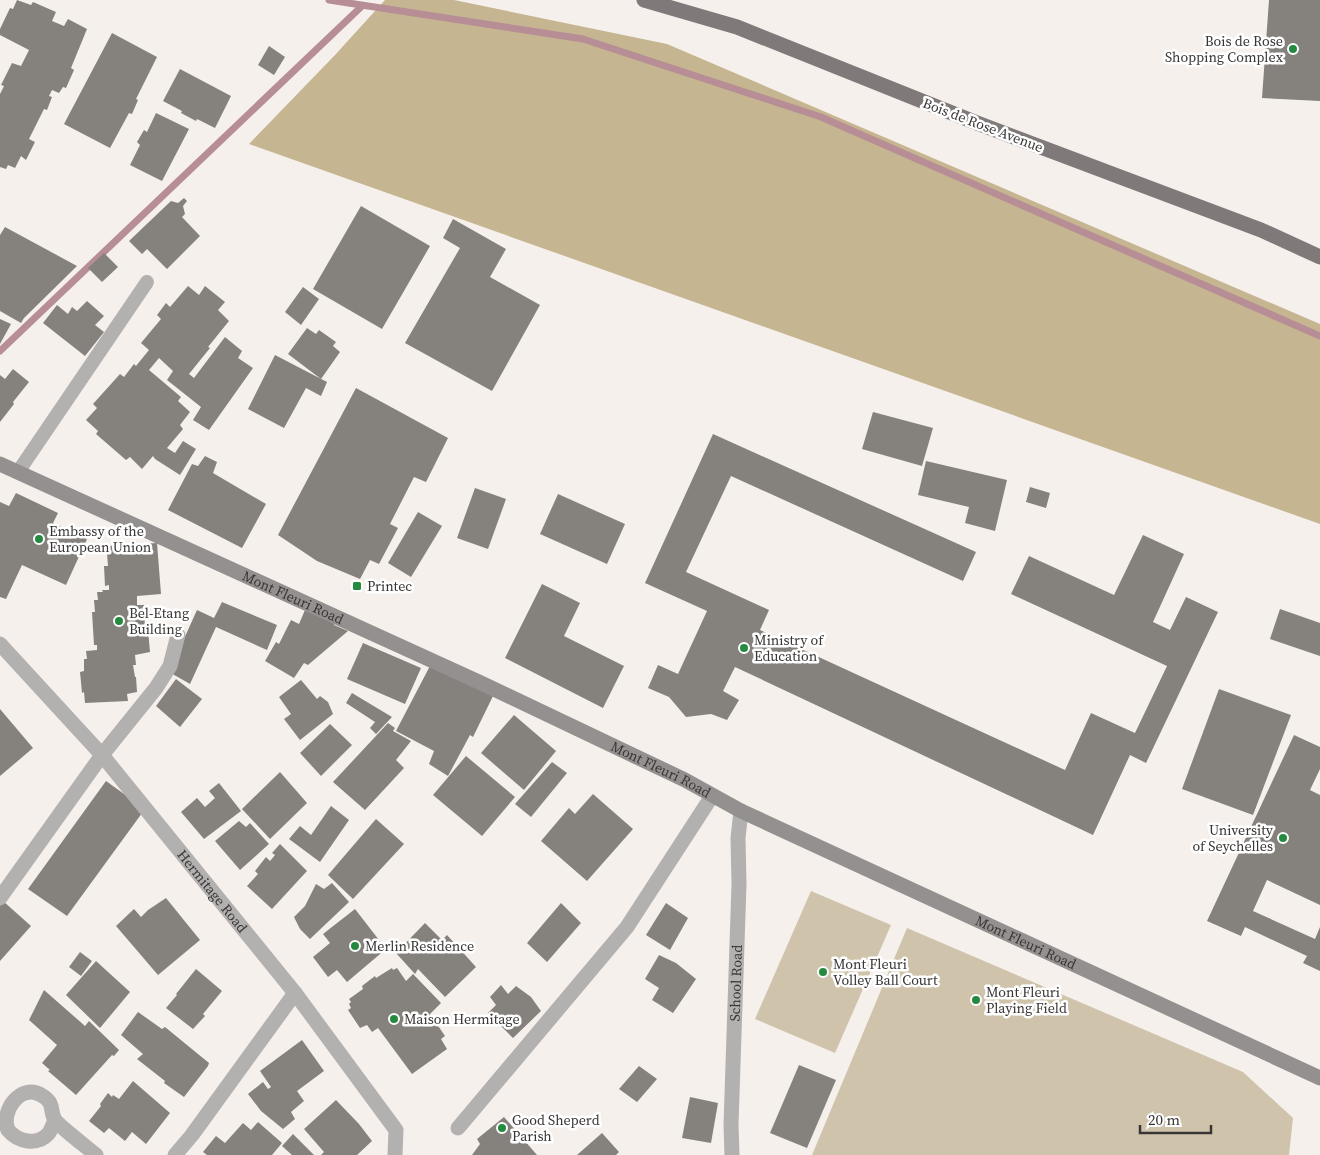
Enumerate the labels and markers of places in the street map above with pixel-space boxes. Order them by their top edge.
place label: Bois de Rose Shopping Complex [1165,31,1284,67]
marker: Bois de Rose Shopping Complex [1287,43,1299,55]
place label: Embassy of the European Union [49,521,152,557]
marker: Embassy of the European Union [33,533,45,545]
place label: Printec [367,576,412,596]
marker: Printec [351,580,363,592]
place label: Bel-Etang Building [129,603,189,639]
marker: Bel-Etang Building [113,615,125,627]
place label: Ministry of Education [754,630,824,666]
marker: Ministry of Education [738,642,750,654]
place label: University of Seychelles [1192,820,1274,856]
marker: University of Seychelles [1277,832,1289,844]
place label: Merlin Residence [365,936,474,956]
marker: Merlin Residence [349,940,361,952]
place label: Mont Fleuri Volley Ball Court [833,954,938,990]
marker: Mont Fleuri Volley Ball Court [817,966,829,978]
place label: Mont Fleuri Playing Field [986,982,1067,1018]
marker: Mont Fleuri Playing Field [970,994,982,1006]
place label: Maison Hermitage [404,1009,520,1029]
marker: Maison Hermitage [388,1013,400,1025]
place label: Good Sheperd Parish [512,1110,600,1146]
marker: Good Sheperd Parish [496,1122,508,1134]

